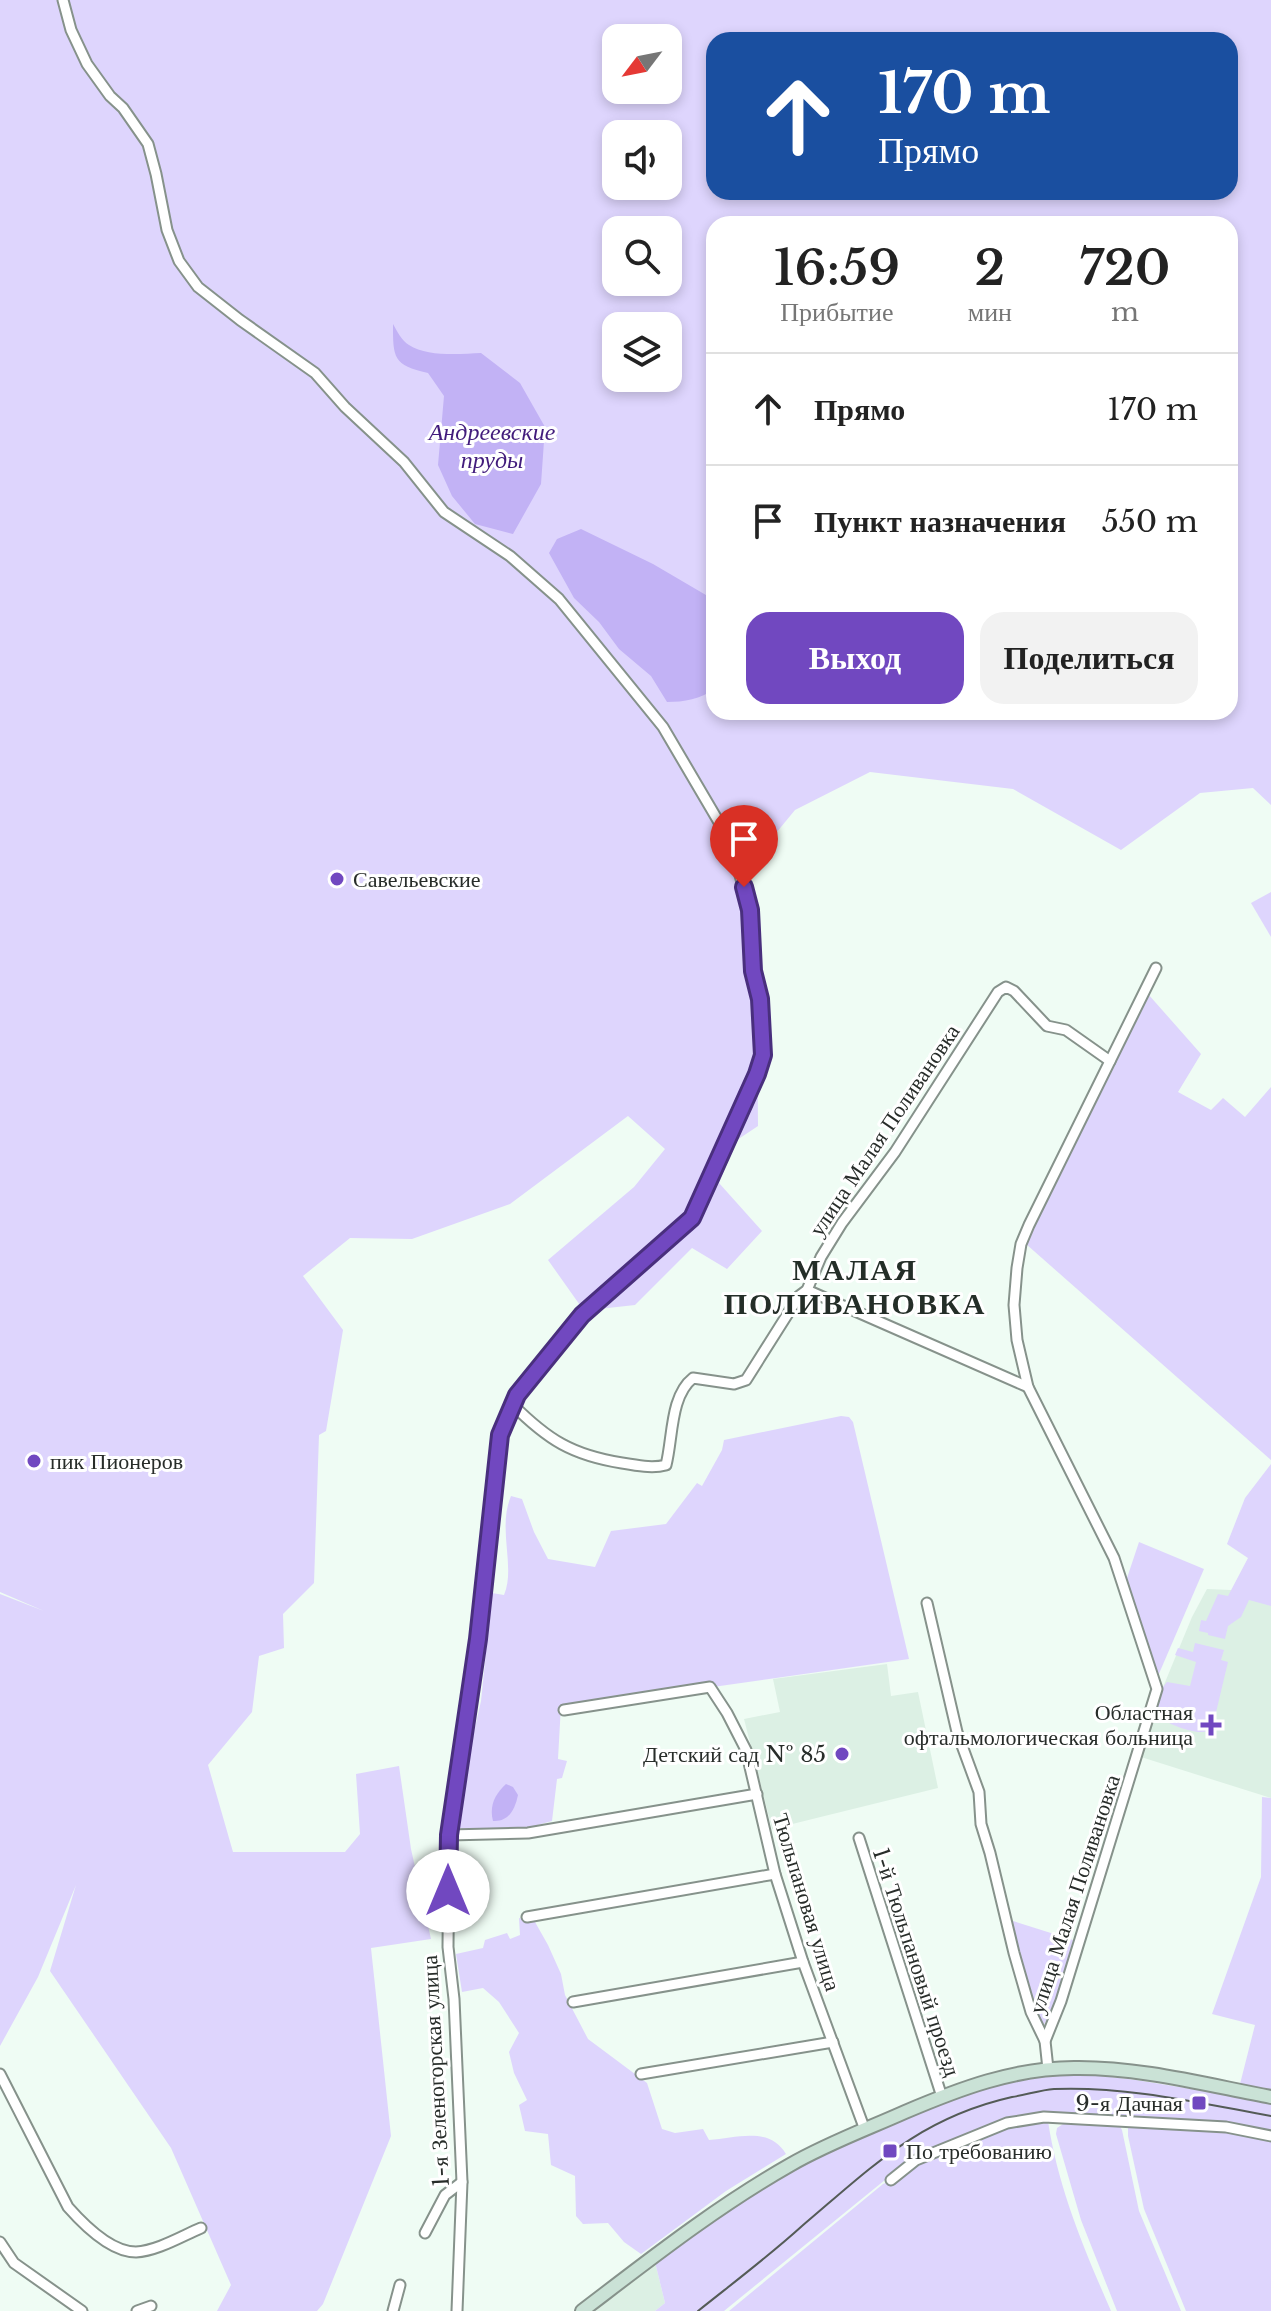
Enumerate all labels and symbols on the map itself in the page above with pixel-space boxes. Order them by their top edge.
north arrow [602,24,682,104]
water label: Андреевские пруды [427,417,556,474]
pin [710,805,778,887]
place label: Савельевские [353,866,481,893]
marker: Савельевские [328,870,346,888]
street label: улица Малая Поливановка [803,1019,966,1241]
district label: МАЛАЯ ПОЛИВАНОВКА [724,1251,986,1322]
place label: пик Пионеров [50,1448,183,1475]
marker: пик Пионеров [25,1452,43,1470]
place label: Областная офтальмологическая больница [904,1699,1193,1751]
marker: Областная офтальмологическая больница [1200,1714,1222,1736]
place label: Детский сад № 85 [643,1741,826,1768]
marker: Детский сад № 85 [833,1745,851,1763]
street label: улица Малая Поливановка [1023,1771,1126,2017]
street label: Тюльпановая улица [767,1810,846,1994]
street label: 1-й Тюльпановый проезд [867,1845,966,2080]
position arrow [406,1849,490,1933]
street label: 1-я Зеленогорская улица [416,1954,455,2187]
place label: 9-я Дачная [1076,2090,1183,2117]
marker: 9-я Дачная [1190,2094,1208,2112]
place label: По требованию [906,2138,1052,2165]
marker: По требованию [881,2142,899,2160]

